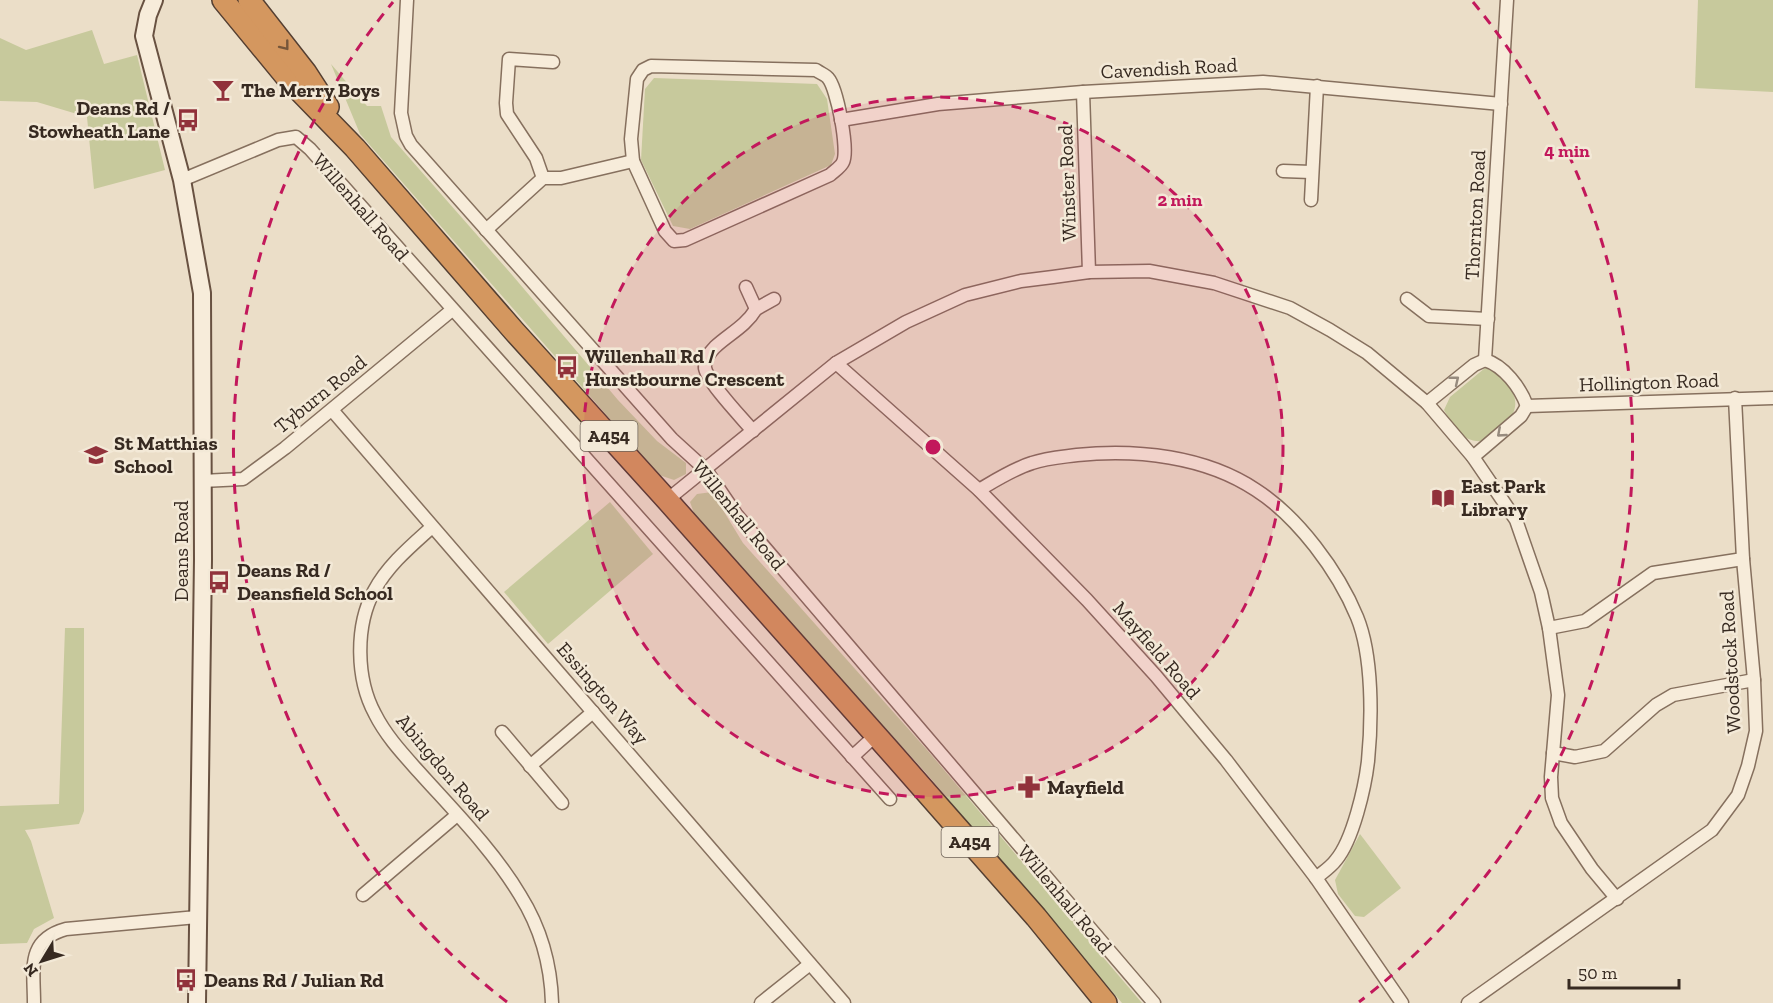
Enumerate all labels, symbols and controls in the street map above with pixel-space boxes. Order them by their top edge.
one-way arrow [278,39,289,50]
street label: Cavendish Road [1100,52,1238,84]
bar icon: The Merry Boys [210,77,236,103]
place label: The Merry Boys [241,78,380,102]
place label: Deans Rd / Stowheath Lane [28,96,170,143]
bus stop icon: Deans Rd / Stowheath Lane [175,107,201,133]
street label: Winster Road [1053,124,1081,242]
text: 4 min [1544,140,1590,162]
street label: Willenhall Road [308,148,414,266]
street label: Thornton Road [1460,149,1490,281]
text: 2 min [1158,189,1203,211]
place label: Willenhall Rd / Hurstbourne Crescent [585,344,785,391]
street label: Tyburn Road [269,350,371,438]
bus stop icon: Willenhall Rd / Hurstbourne Crescent [554,354,580,380]
street label: Hollington Road [1578,368,1720,396]
one-way arrow [1449,377,1460,388]
road number: A454 [580,421,638,451]
one-way arrow [1497,425,1508,436]
place label: St Matthias School [114,431,218,478]
centre of rings [923,437,943,457]
school or university icon: St Matthias School [83,442,109,468]
street label: Willenhall Road [687,455,791,575]
place label: East Park Library [1461,474,1546,521]
library icon: East Park Library [1430,485,1456,511]
street label: Deans Road [169,501,193,601]
place label: Deans Rd / Deansfield School [237,558,393,605]
bus stop icon: Deans Rd / Deansfield School [206,569,232,595]
street label: Woodstock Road [1714,590,1746,734]
street label: Mayfield Road [1108,596,1206,704]
street label: Essington Way [552,637,654,750]
street label: Abingdon Road [391,709,495,825]
pharmacy icon: Mayfield [1016,774,1042,800]
place label: Mayfield [1047,775,1124,799]
road number: A454 [942,827,998,857]
street label: Willenhall Road [1013,840,1117,958]
north arrow [12,931,72,991]
scale bar [1569,952,1678,990]
text: N [19,959,42,981]
text: 50 m [1578,962,1618,984]
bus stop icon: Deans Rd / Julian Rd [173,967,199,993]
place label: Deans Rd / Julian Rd [204,968,384,992]

